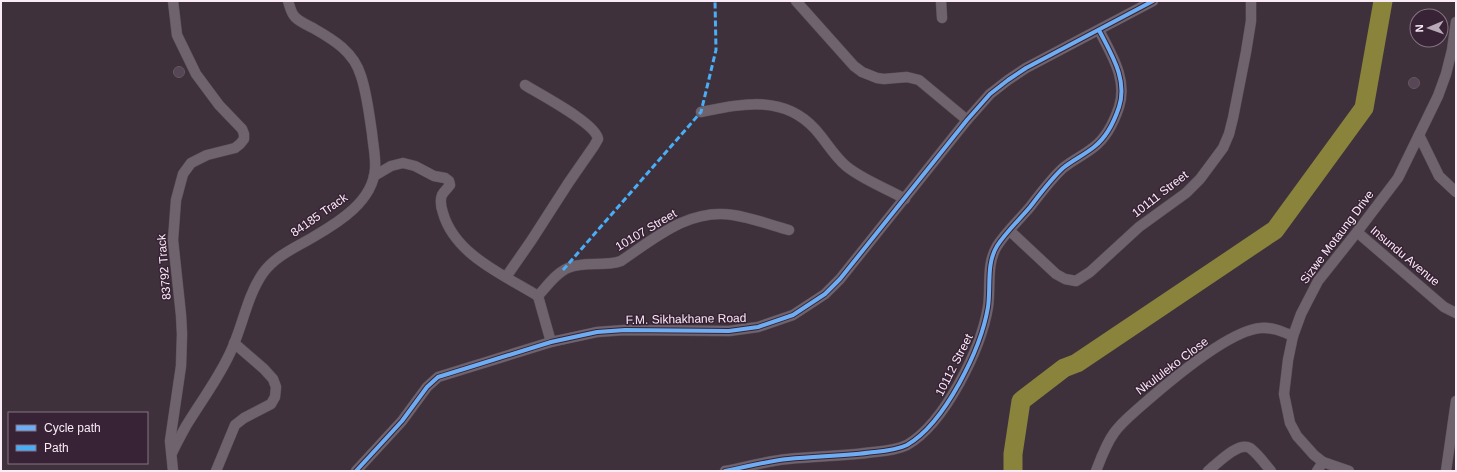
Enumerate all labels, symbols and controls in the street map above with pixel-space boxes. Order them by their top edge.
north arrow [1409,8,1449,48]
text: N [1413,24,1425,33]
street label: 10111 Street [1129,167,1191,220]
street label: Sizwe Motaung Drive [1297,187,1377,286]
street label: 84185 Track [288,190,351,240]
street label: 10107 Street [613,206,680,254]
street label: Insundu Avenue [1368,223,1443,289]
street label: 83792 Track [154,233,174,301]
street label: F.M. Sikhakhane Road [626,311,746,327]
street label: 10112 Street [932,331,976,398]
street label: Nkululeko Close [1133,334,1211,398]
legend [8,412,148,464]
text: Cycle path [44,421,101,435]
text: Path [44,441,69,455]

